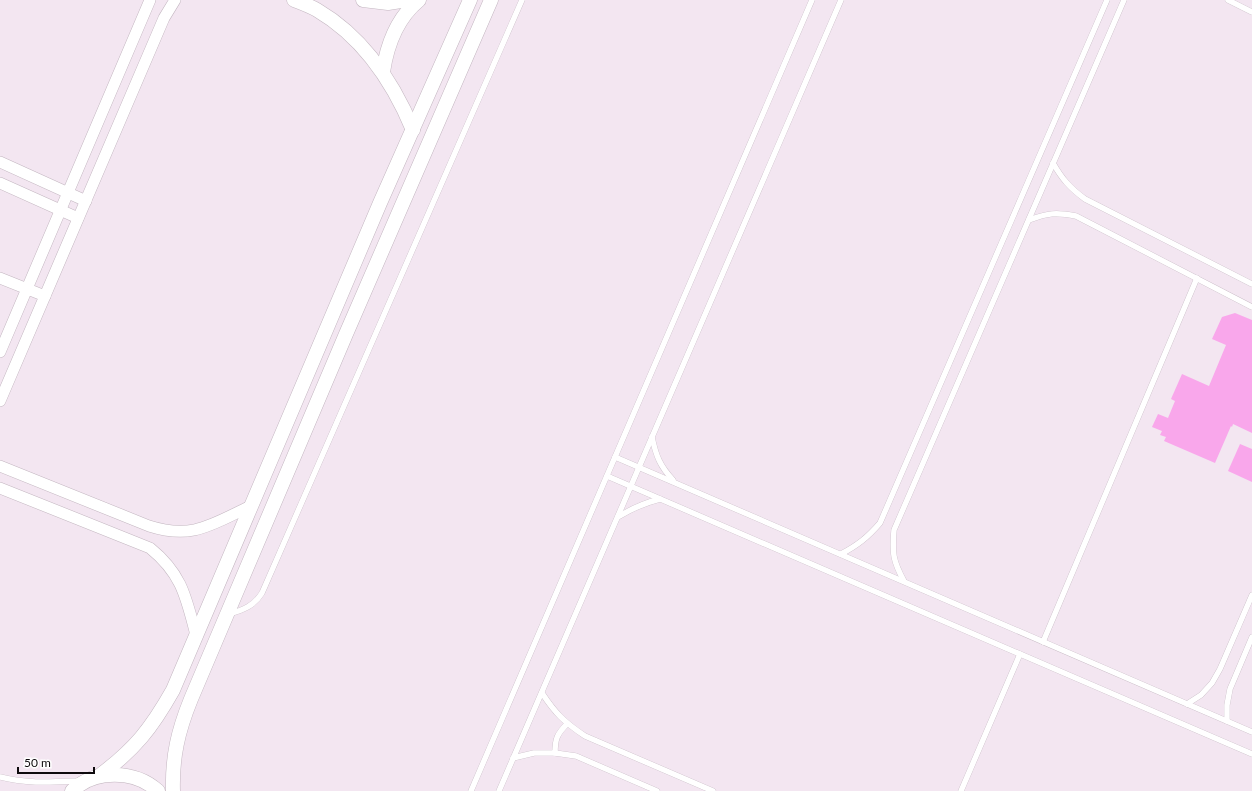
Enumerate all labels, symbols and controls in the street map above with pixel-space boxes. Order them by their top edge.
scale bar [18,749,94,775]
text: 50 m [24,755,51,770]

